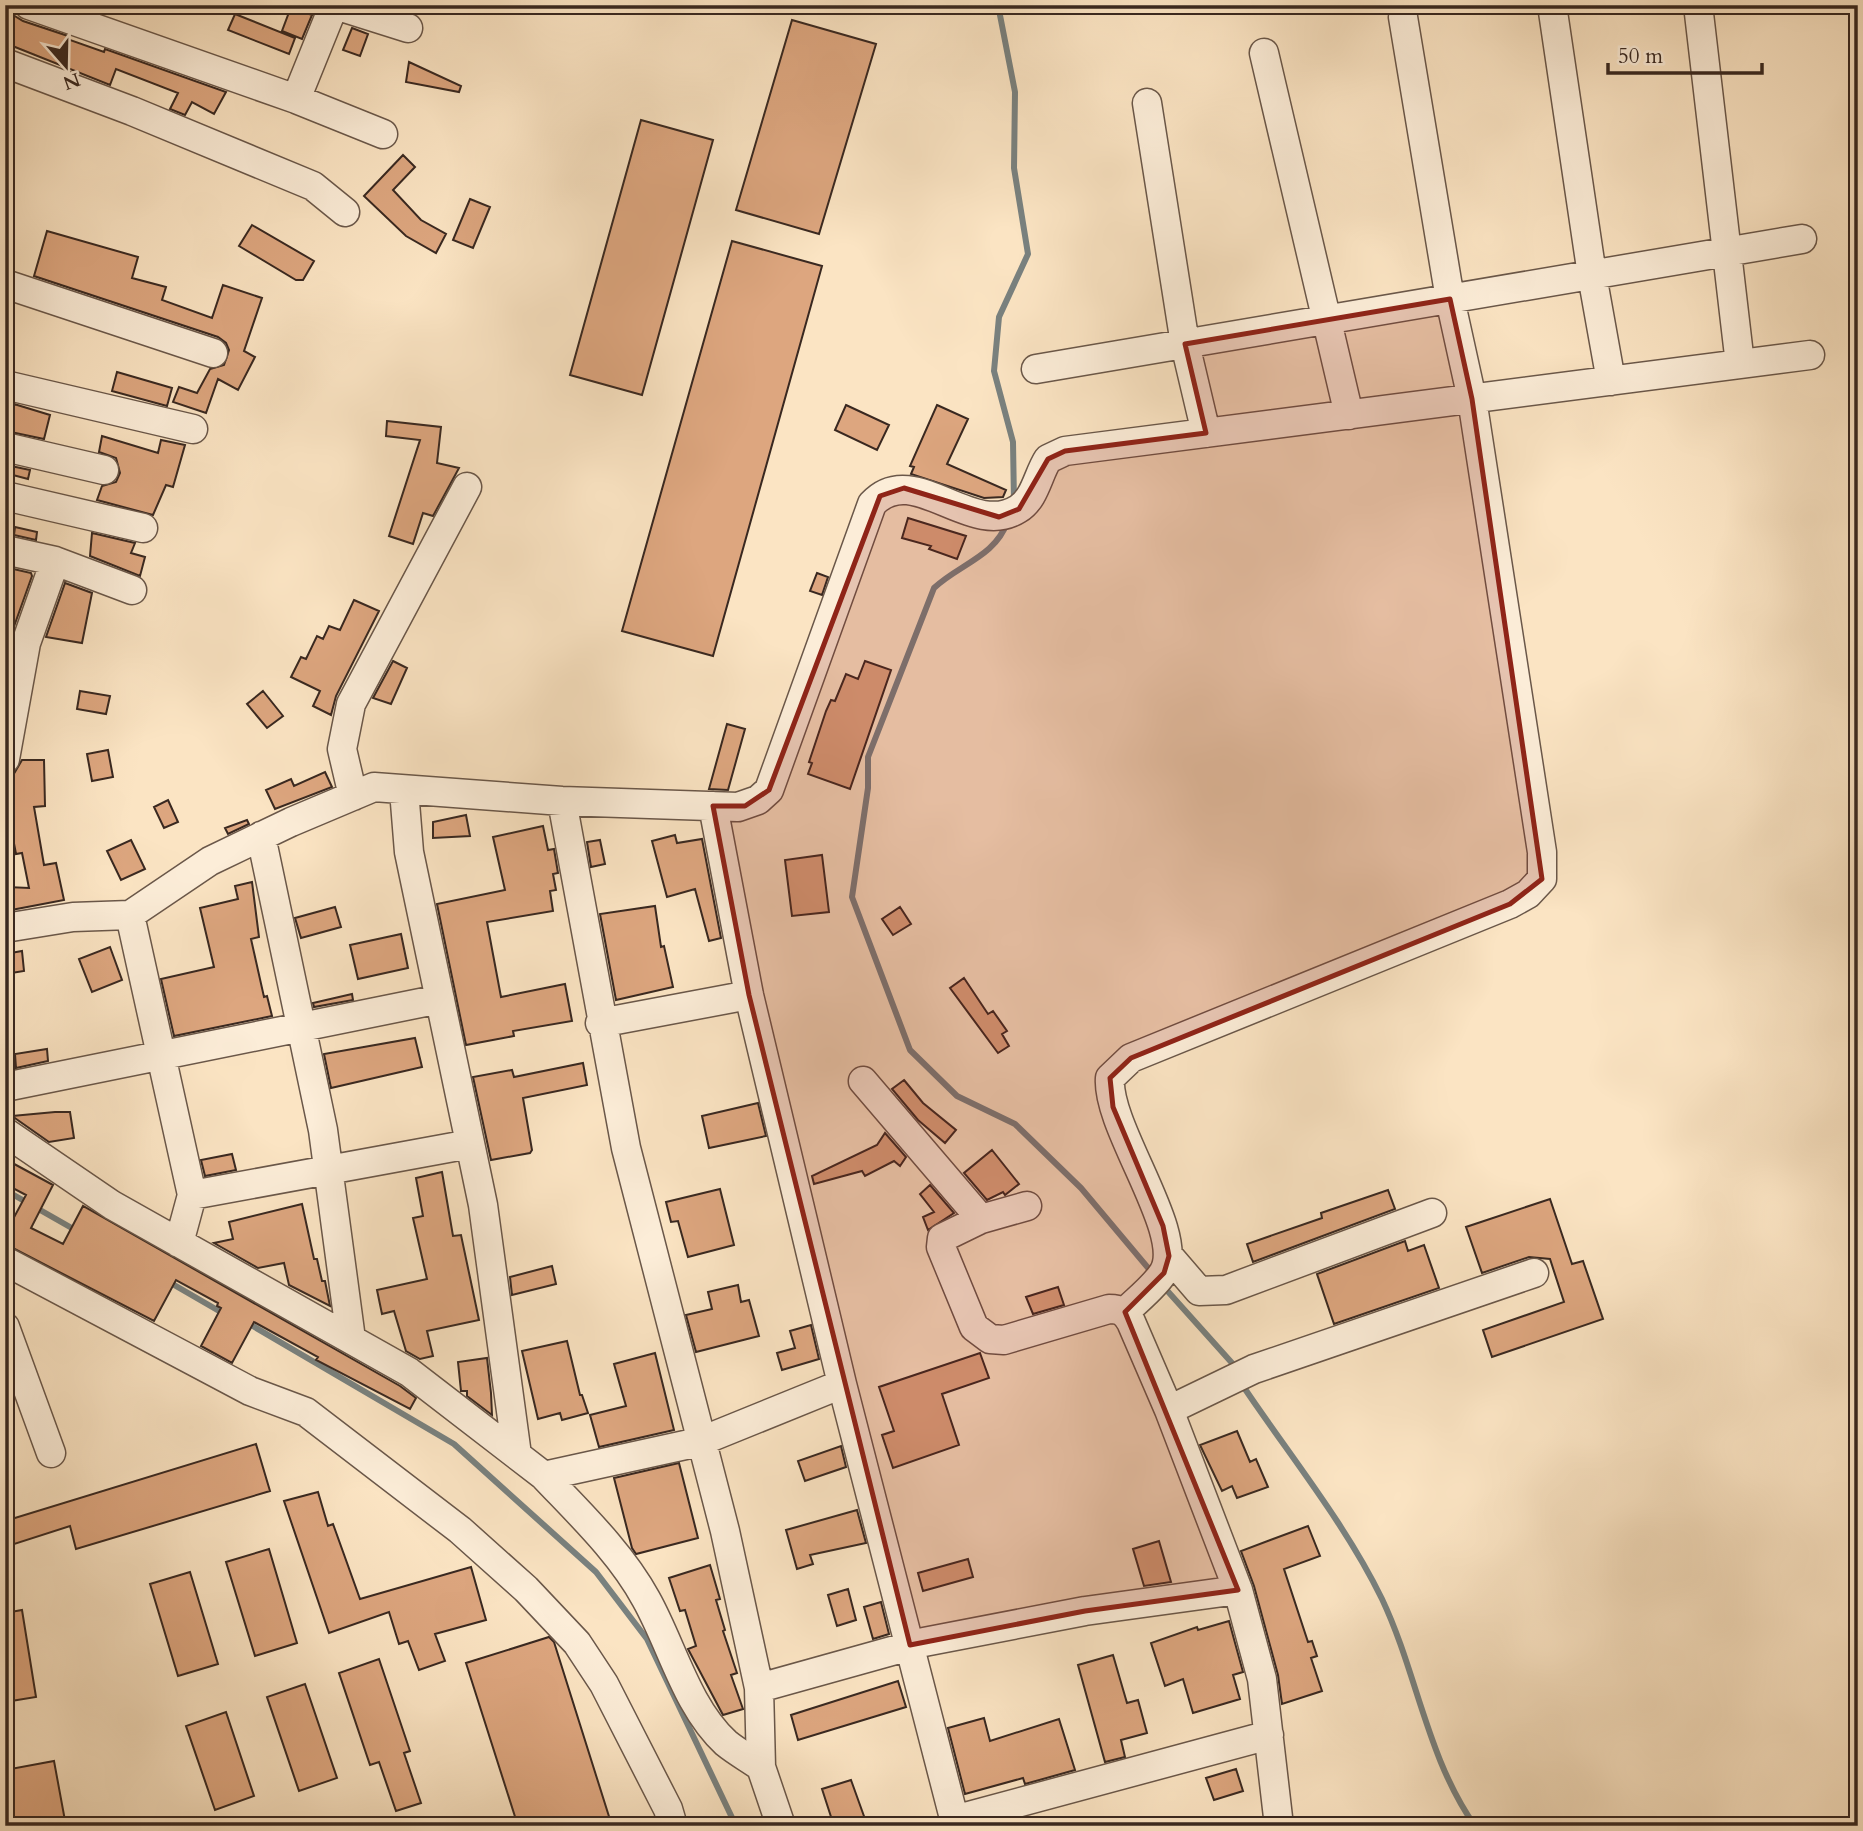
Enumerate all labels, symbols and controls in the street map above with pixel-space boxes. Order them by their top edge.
north arrow [32,32,102,102]
scale bar [1608,32,1762,76]
text: 50 m [1618,42,1663,71]
text: N [59,66,84,96]

